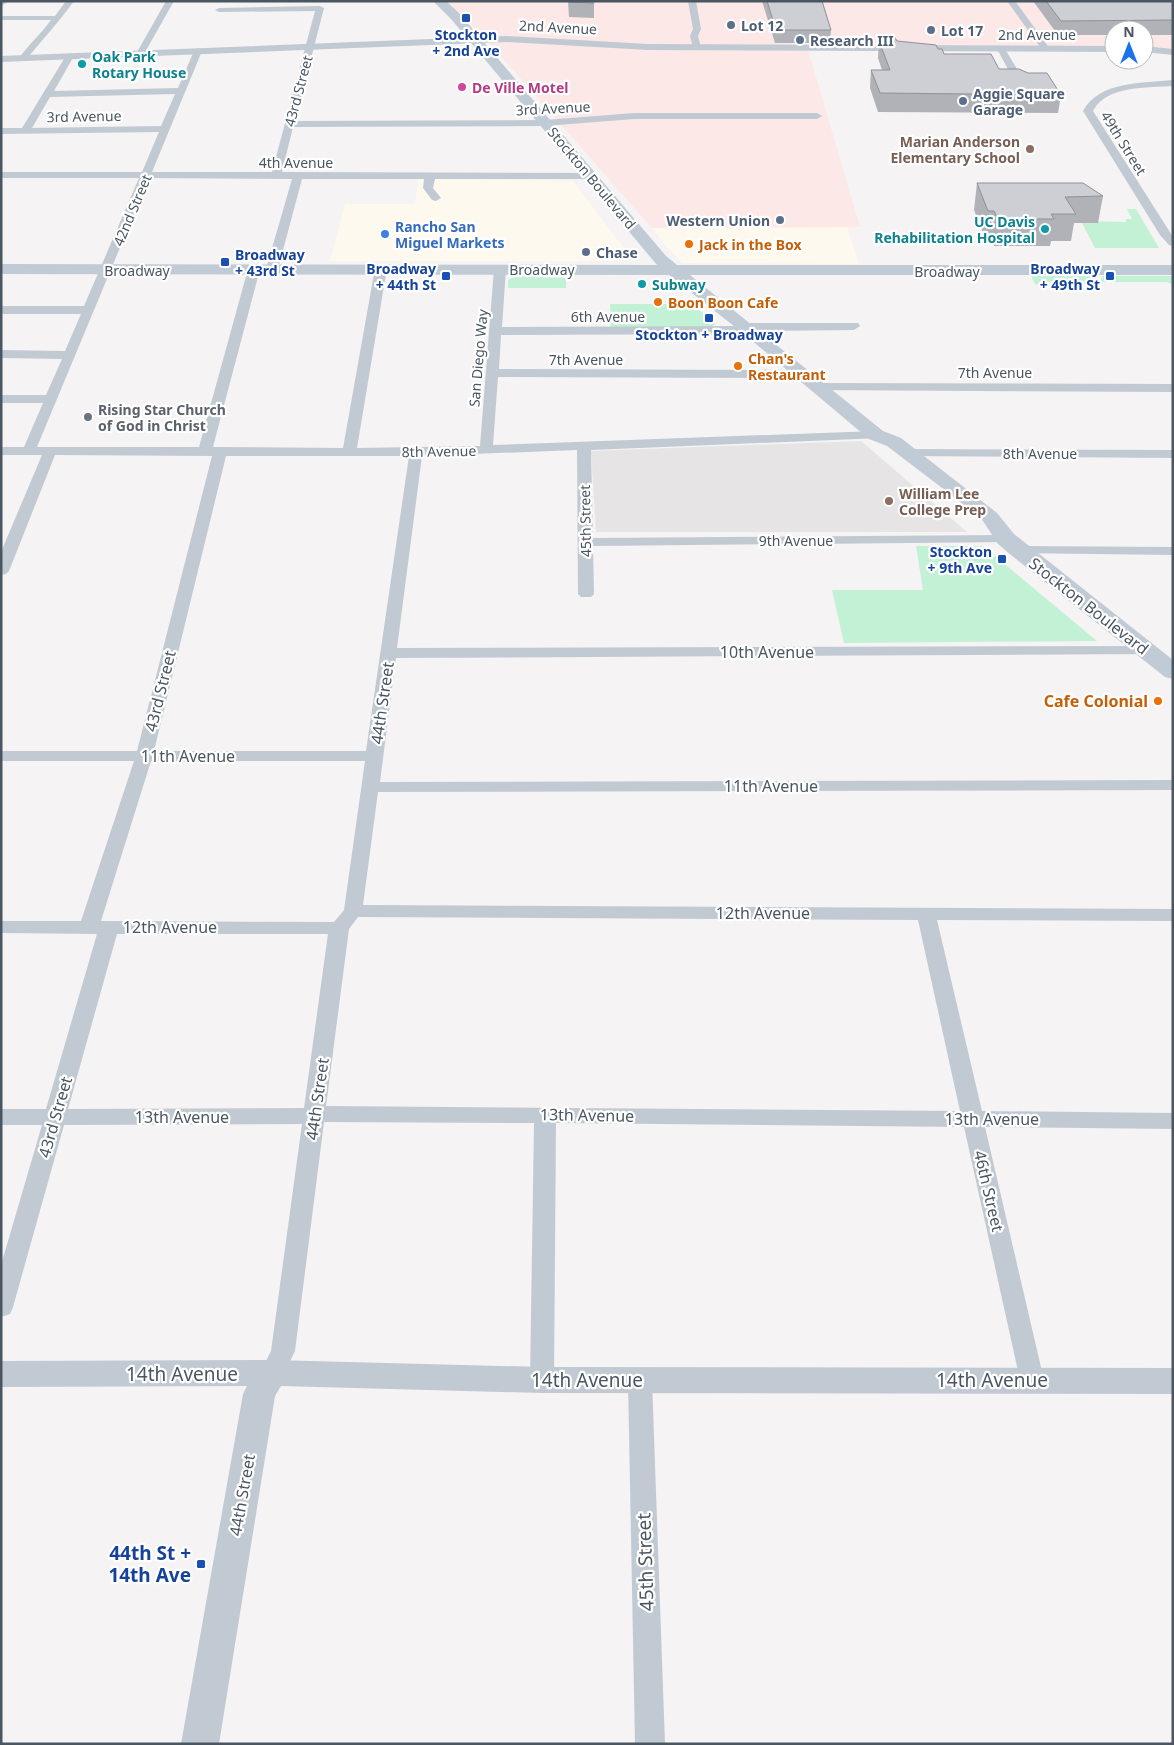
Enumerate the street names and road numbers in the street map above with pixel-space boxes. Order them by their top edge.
street label: 2nd Avenue [519,15,598,39]
street label: 2nd Avenue [998,25,1076,44]
street label: 43rd Street [279,53,317,129]
street label: 3rd Avenue [515,97,591,119]
street label: 3rd Avenue [46,106,122,126]
street label: 49th Street [1097,107,1151,179]
street label: Stockton Boulevard [544,123,640,233]
street label: 4th Avenue [259,153,333,172]
street label: 42nd Street [108,171,156,249]
street label: Broadway [509,260,576,279]
street label: Broadway [104,261,171,280]
street label: Broadway [914,262,981,281]
street label: San Diego Way [464,307,492,408]
street label: 6th Avenue [571,307,645,326]
street label: 7th Avenue [549,350,623,369]
street label: 7th Avenue [958,363,1032,382]
street label: 8th Avenue [402,441,477,461]
street label: 8th Avenue [1003,444,1077,463]
street label: 45th Street [575,485,595,557]
street label: 9th Avenue [759,531,833,550]
street label: Stockton Boulevard [1025,552,1153,660]
street label: 10th Avenue [720,641,814,663]
street label: 43rd Street [139,648,181,734]
street label: 44th Street [365,660,399,746]
street label: 11th Avenue [141,745,235,767]
street label: 11th Avenue [724,775,818,797]
street label: 12th Avenue [716,902,810,924]
street label: 12th Avenue [123,916,217,938]
street label: 44th Street [300,1056,334,1142]
street label: 43rd Street [33,1074,77,1160]
street label: 13th Avenue [540,1103,634,1127]
street label: 13th Avenue [135,1106,229,1128]
street label: 13th Avenue [945,1108,1039,1130]
street label: 46th Street [969,1148,1009,1234]
street label: 14th Avenue [126,1361,238,1387]
street label: 14th Avenue [531,1367,643,1393]
street label: 14th Avenue [936,1367,1048,1393]
street label: 44th Street [224,1452,260,1538]
street label: 45th Street [630,1512,660,1612]

